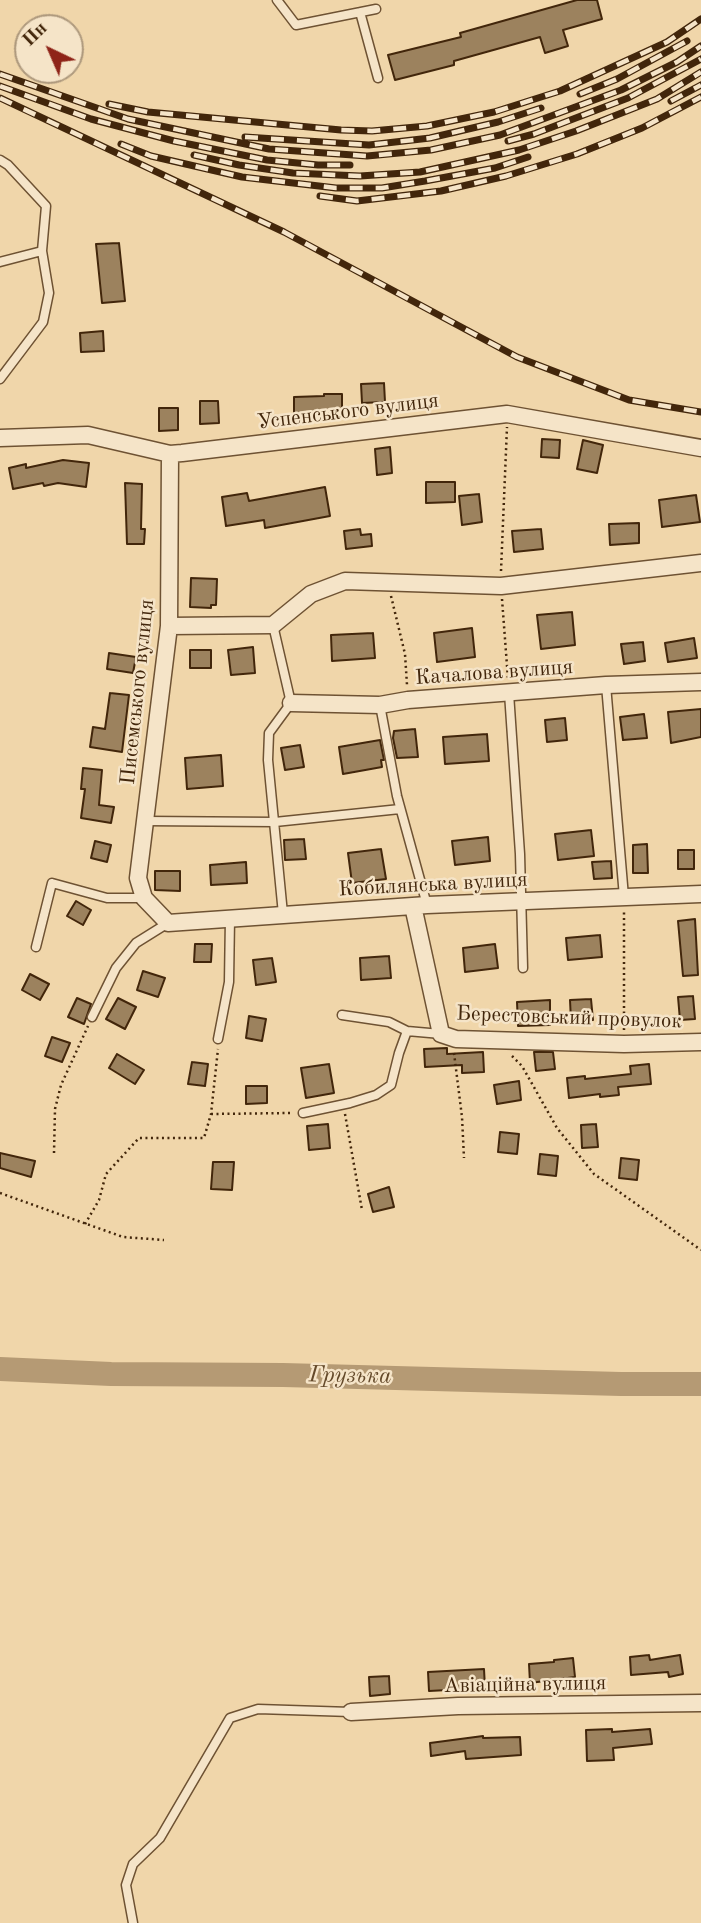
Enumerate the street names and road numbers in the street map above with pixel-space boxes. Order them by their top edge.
street label: Успенського вулиця [256,388,440,436]
street label: Писемського вулиця [116,598,160,786]
street label: Качалова вулиця [414,655,574,691]
street label: Кобилянська вулиця [338,867,528,903]
street label: Берестовський провулок [456,1001,682,1035]
street label: Авіаційна вулиця [443,1671,607,1699]

